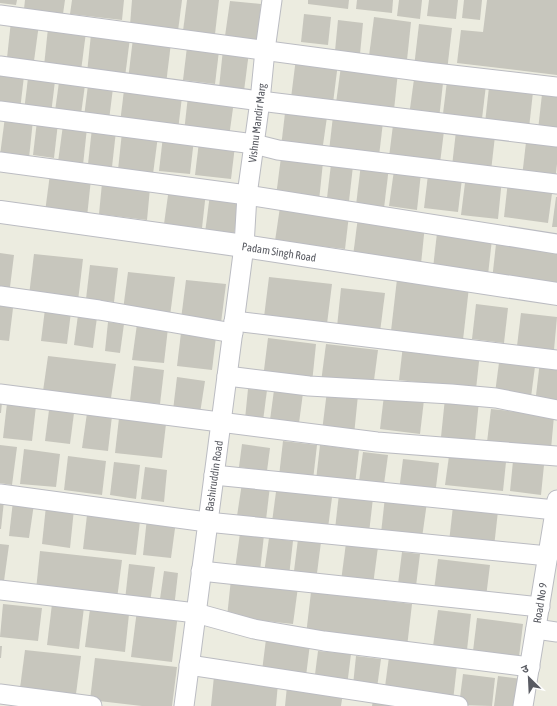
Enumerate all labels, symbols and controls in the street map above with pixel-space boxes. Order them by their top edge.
street label: Vishnu Mandir Marg [246,82,268,163]
street label: Padam Singh Road [241,240,317,264]
street label: Bashiruddin Road [203,440,225,512]
street label: Road No 9 [531,582,549,624]
north arrow [509,658,549,698]
text: उ [520,662,531,676]

